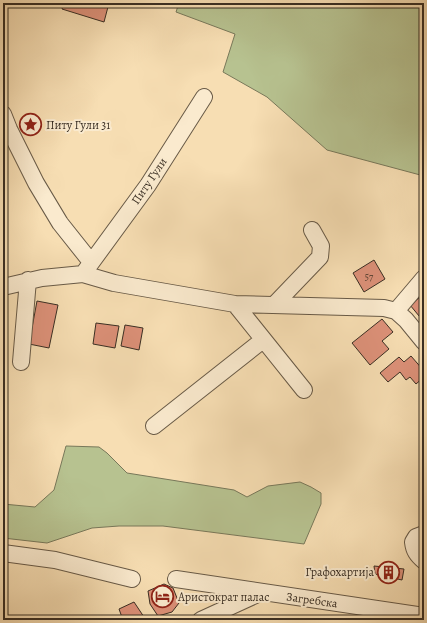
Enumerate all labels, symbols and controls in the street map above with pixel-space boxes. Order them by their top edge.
place icon: Питу Гули 31 [18,112,44,138]
place label: Питу Гули 31 [46,117,110,133]
street label: Питу Гули [128,155,170,207]
house number: 57 [365,270,374,283]
building icon: Графохартија [376,559,402,585]
place label: Графохартија [305,564,374,580]
hotel icon: Аристократ палас [150,584,176,610]
street label: Загребска [285,588,339,612]
place label: Аристократ палас [177,589,270,605]

